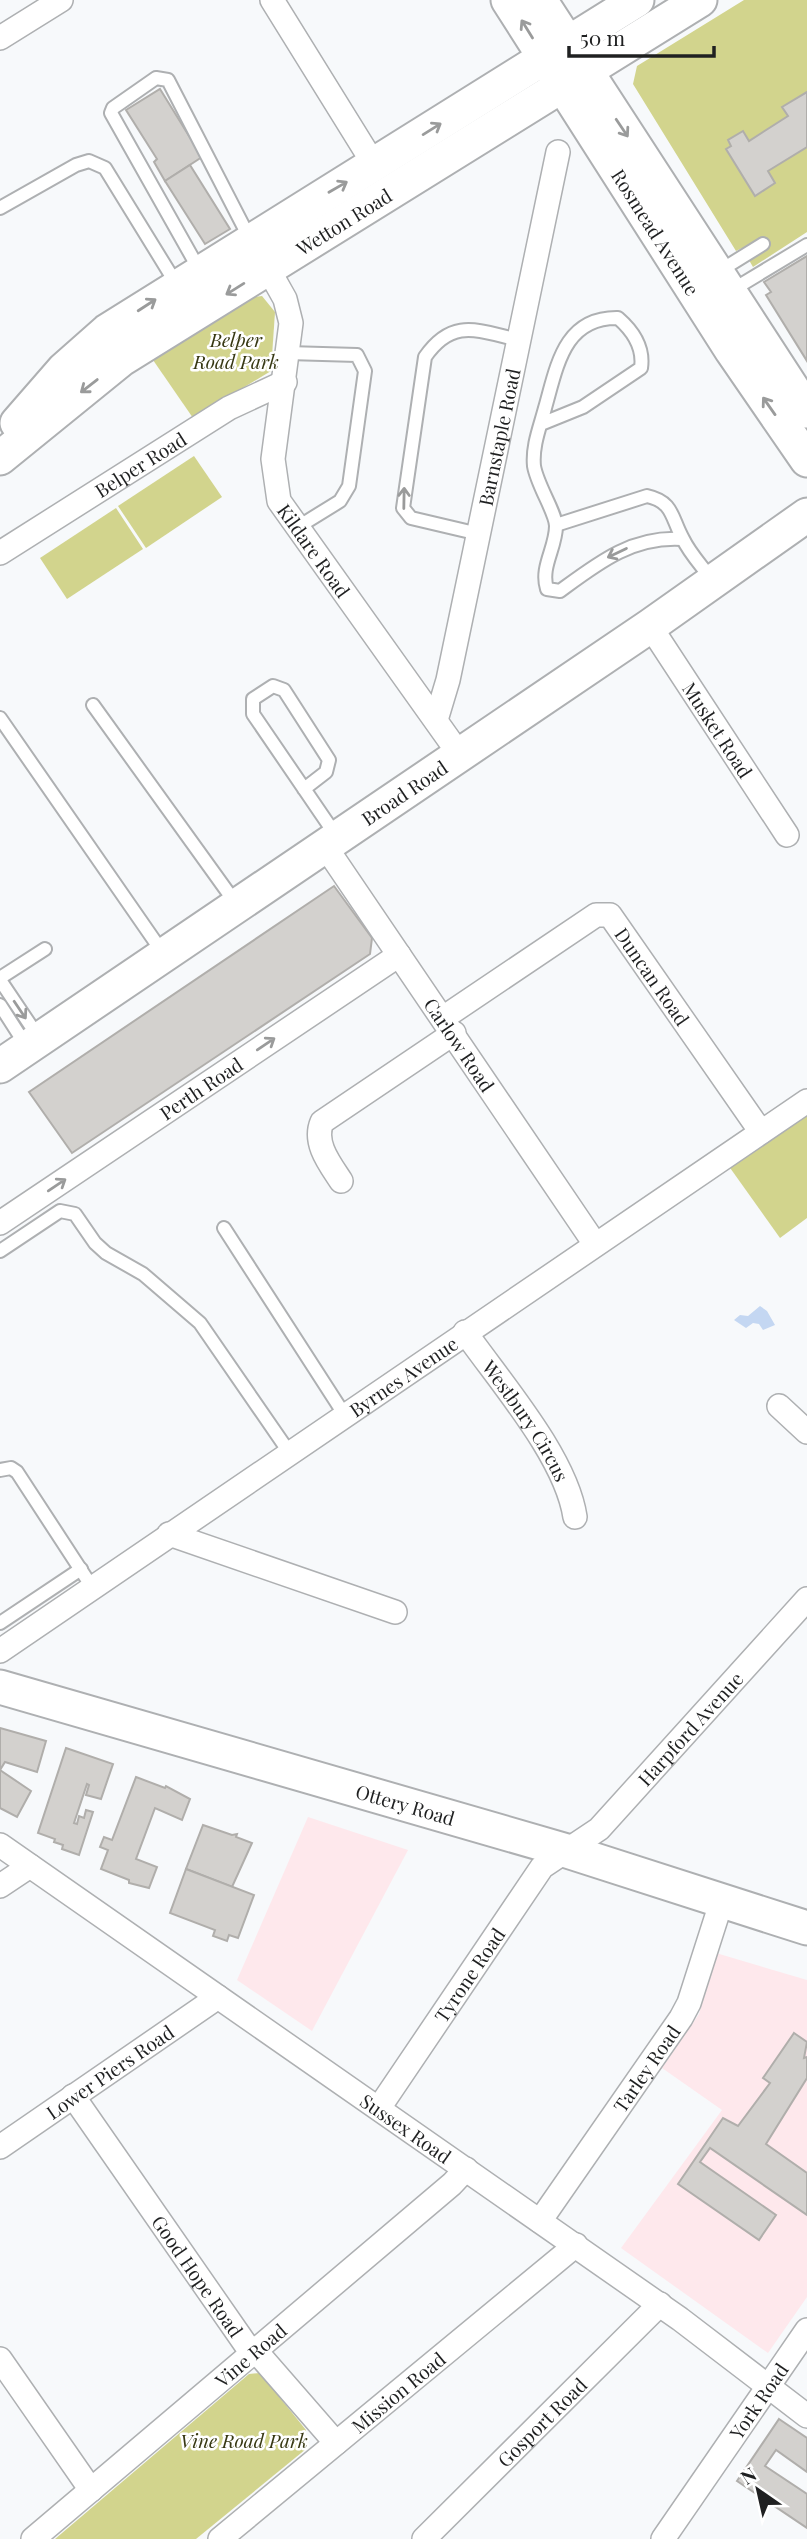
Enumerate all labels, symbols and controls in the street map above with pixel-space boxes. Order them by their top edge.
scale bar [569,14,714,58]
one-way arrow [519,20,533,40]
text: 50 m [580,23,626,51]
one-way arrow [615,118,629,138]
one-way arrow [422,122,442,136]
street label: Rosmead Avenue [606,164,706,300]
one-way arrow [328,180,348,194]
street label: Wetton Road [290,182,396,261]
one-way arrow [225,282,245,296]
one-way arrow [137,297,157,311]
park label: Belper Road Park [192,326,279,374]
street label: Barnstaple Road [472,366,526,508]
one-way arrow [80,378,98,393]
one-way arrow [762,396,776,416]
street label: Belper Road [90,425,191,503]
one-way arrow [397,487,411,510]
street label: Kildare Road [272,498,357,603]
one-way arrow [607,546,628,560]
street label: Musket Road [677,677,759,783]
street label: Broad Road [356,754,452,831]
street label: Duncan Road [609,922,696,1030]
street label: Carlow Road [419,993,501,1097]
one-way arrow [13,1000,27,1019]
one-way arrow [256,1037,275,1052]
street label: Perth Road [154,1051,248,1125]
one-way arrow [46,1178,66,1192]
street label: Byrnes Avenue [344,1330,463,1422]
street label: Westbury Circus [476,1354,576,1485]
street label: Harpford Avenue [631,1666,748,1791]
street label: Ottery Road [353,1778,458,1831]
street label: Tyrone Road [428,1922,510,2027]
street label: Lower Piers Road [41,2018,179,2125]
street label: Tarley Road [607,2019,686,2117]
street label: Sussex Road [355,2087,457,2169]
street label: Good Hope Road [146,2210,249,2342]
street label: Vine Road [208,2317,292,2393]
street label: Mission Road [346,2345,451,2438]
street label: York Road [722,2358,794,2445]
street label: Gosport Road [491,2372,592,2472]
park label: Vine Road Park [180,2427,308,2453]
north arrow [723,2455,793,2525]
text: N [735,2460,761,2490]

